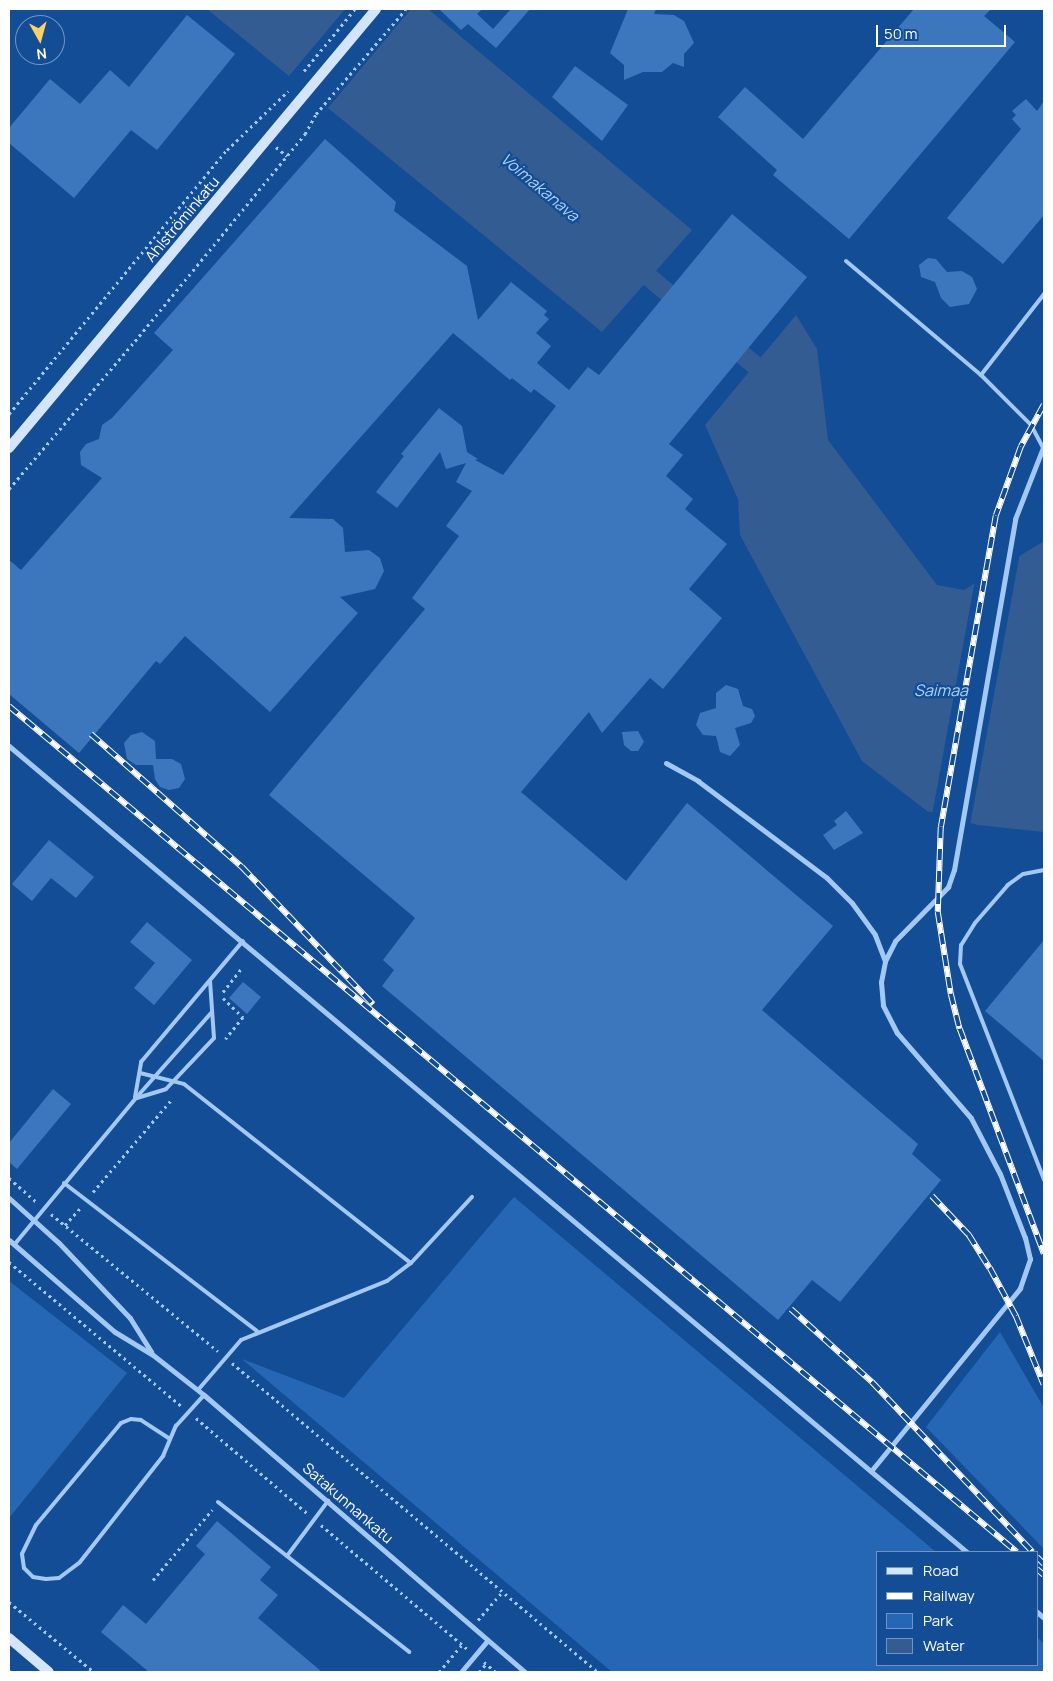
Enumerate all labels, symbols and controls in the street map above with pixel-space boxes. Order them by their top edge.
north arrow [15,15,65,65]
scale bar [878,15,1008,47]
text: 50 m [884,23,918,44]
text: N [36,44,48,64]
water label: Voimakanava [497,149,583,225]
street label: Ahlströminkatu [141,173,223,265]
water label: Saimaa [914,680,968,700]
street label: Satakunnankatu [299,1459,397,1547]
legend [876,1551,1038,1666]
text: Road [923,1560,959,1581]
text: Railway [923,1585,975,1606]
text: Park [923,1610,953,1631]
text: Water [923,1635,965,1656]

